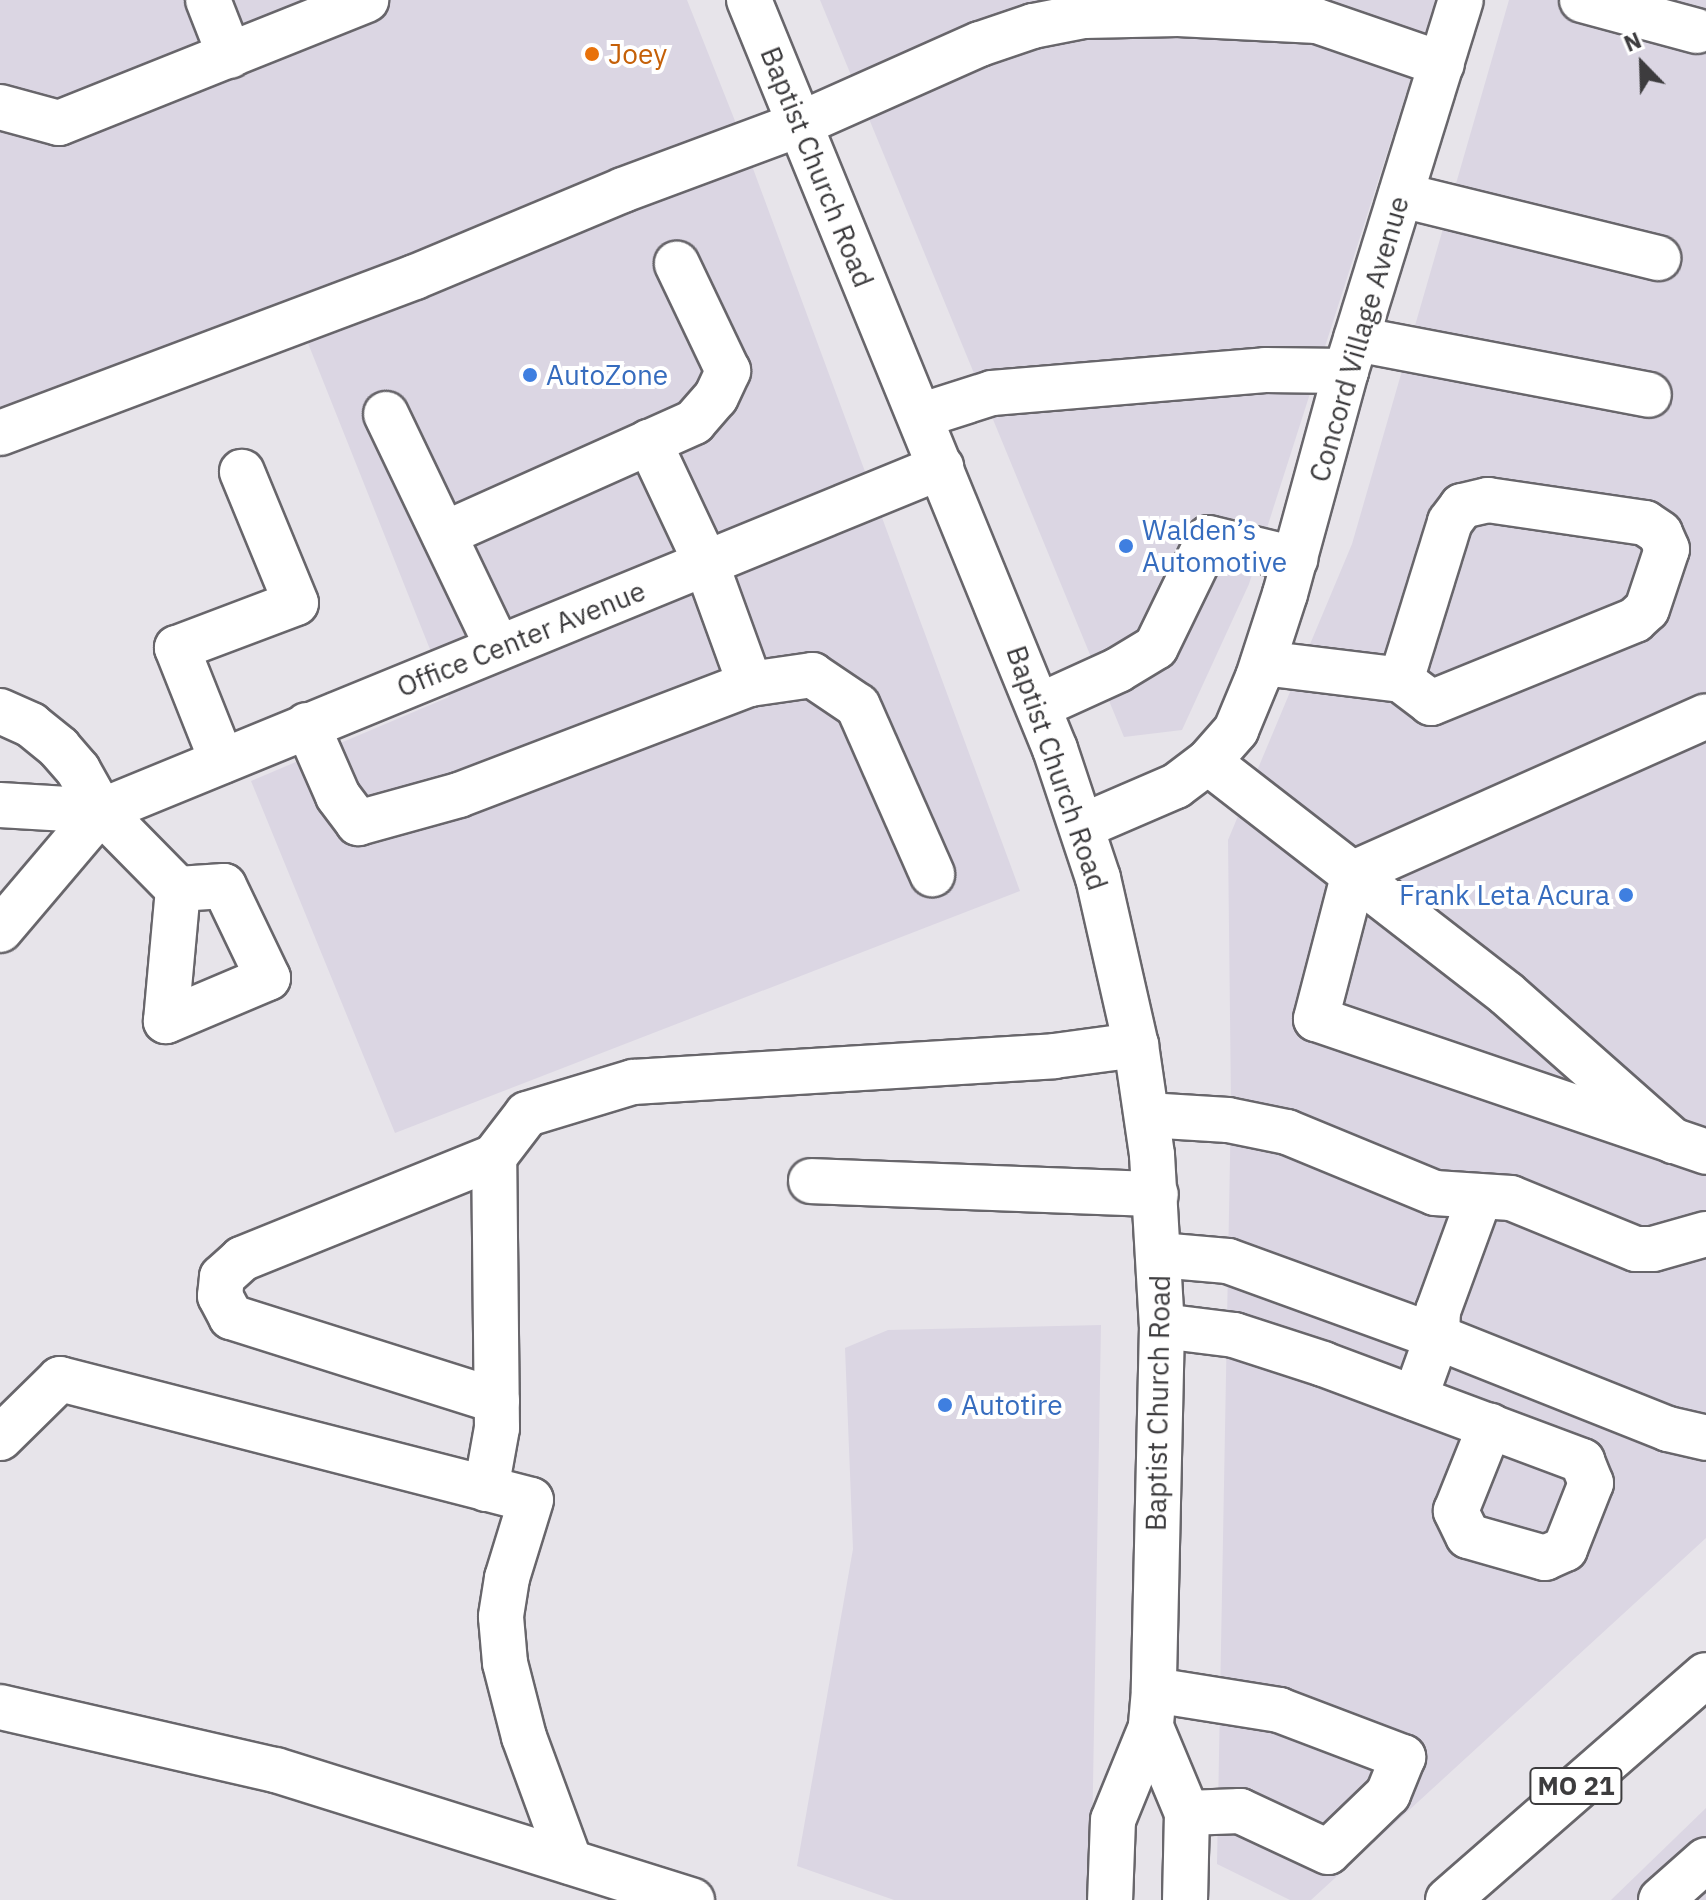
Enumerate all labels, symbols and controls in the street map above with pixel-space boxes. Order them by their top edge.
north arrow [1602,24,1682,104]
text: N [1619,25,1645,58]
place label: Joey [608,37,667,71]
street label: Baptist Church Road [753,42,881,292]
marker: Joey [583,45,601,63]
street label: Concord Village Avenue [1302,192,1416,486]
place label: AutoZone [546,358,668,392]
marker: AutoZone [521,366,539,384]
place label: Walden’s Automotive [1142,513,1287,579]
marker: Walden’s Automotive [1117,537,1135,555]
street label: Office Center Avenue [392,574,650,704]
street label: Baptist Church Road [999,641,1115,895]
place label: Frank Leta Acura [1399,878,1610,912]
marker: Frank Leta Acura [1617,886,1635,904]
street label: Baptist Church Road [1139,1275,1177,1531]
place label: Autotire [961,1388,1063,1422]
marker: Autotire [936,1396,954,1414]
road number: MO 21 [1528,1764,1624,1808]

